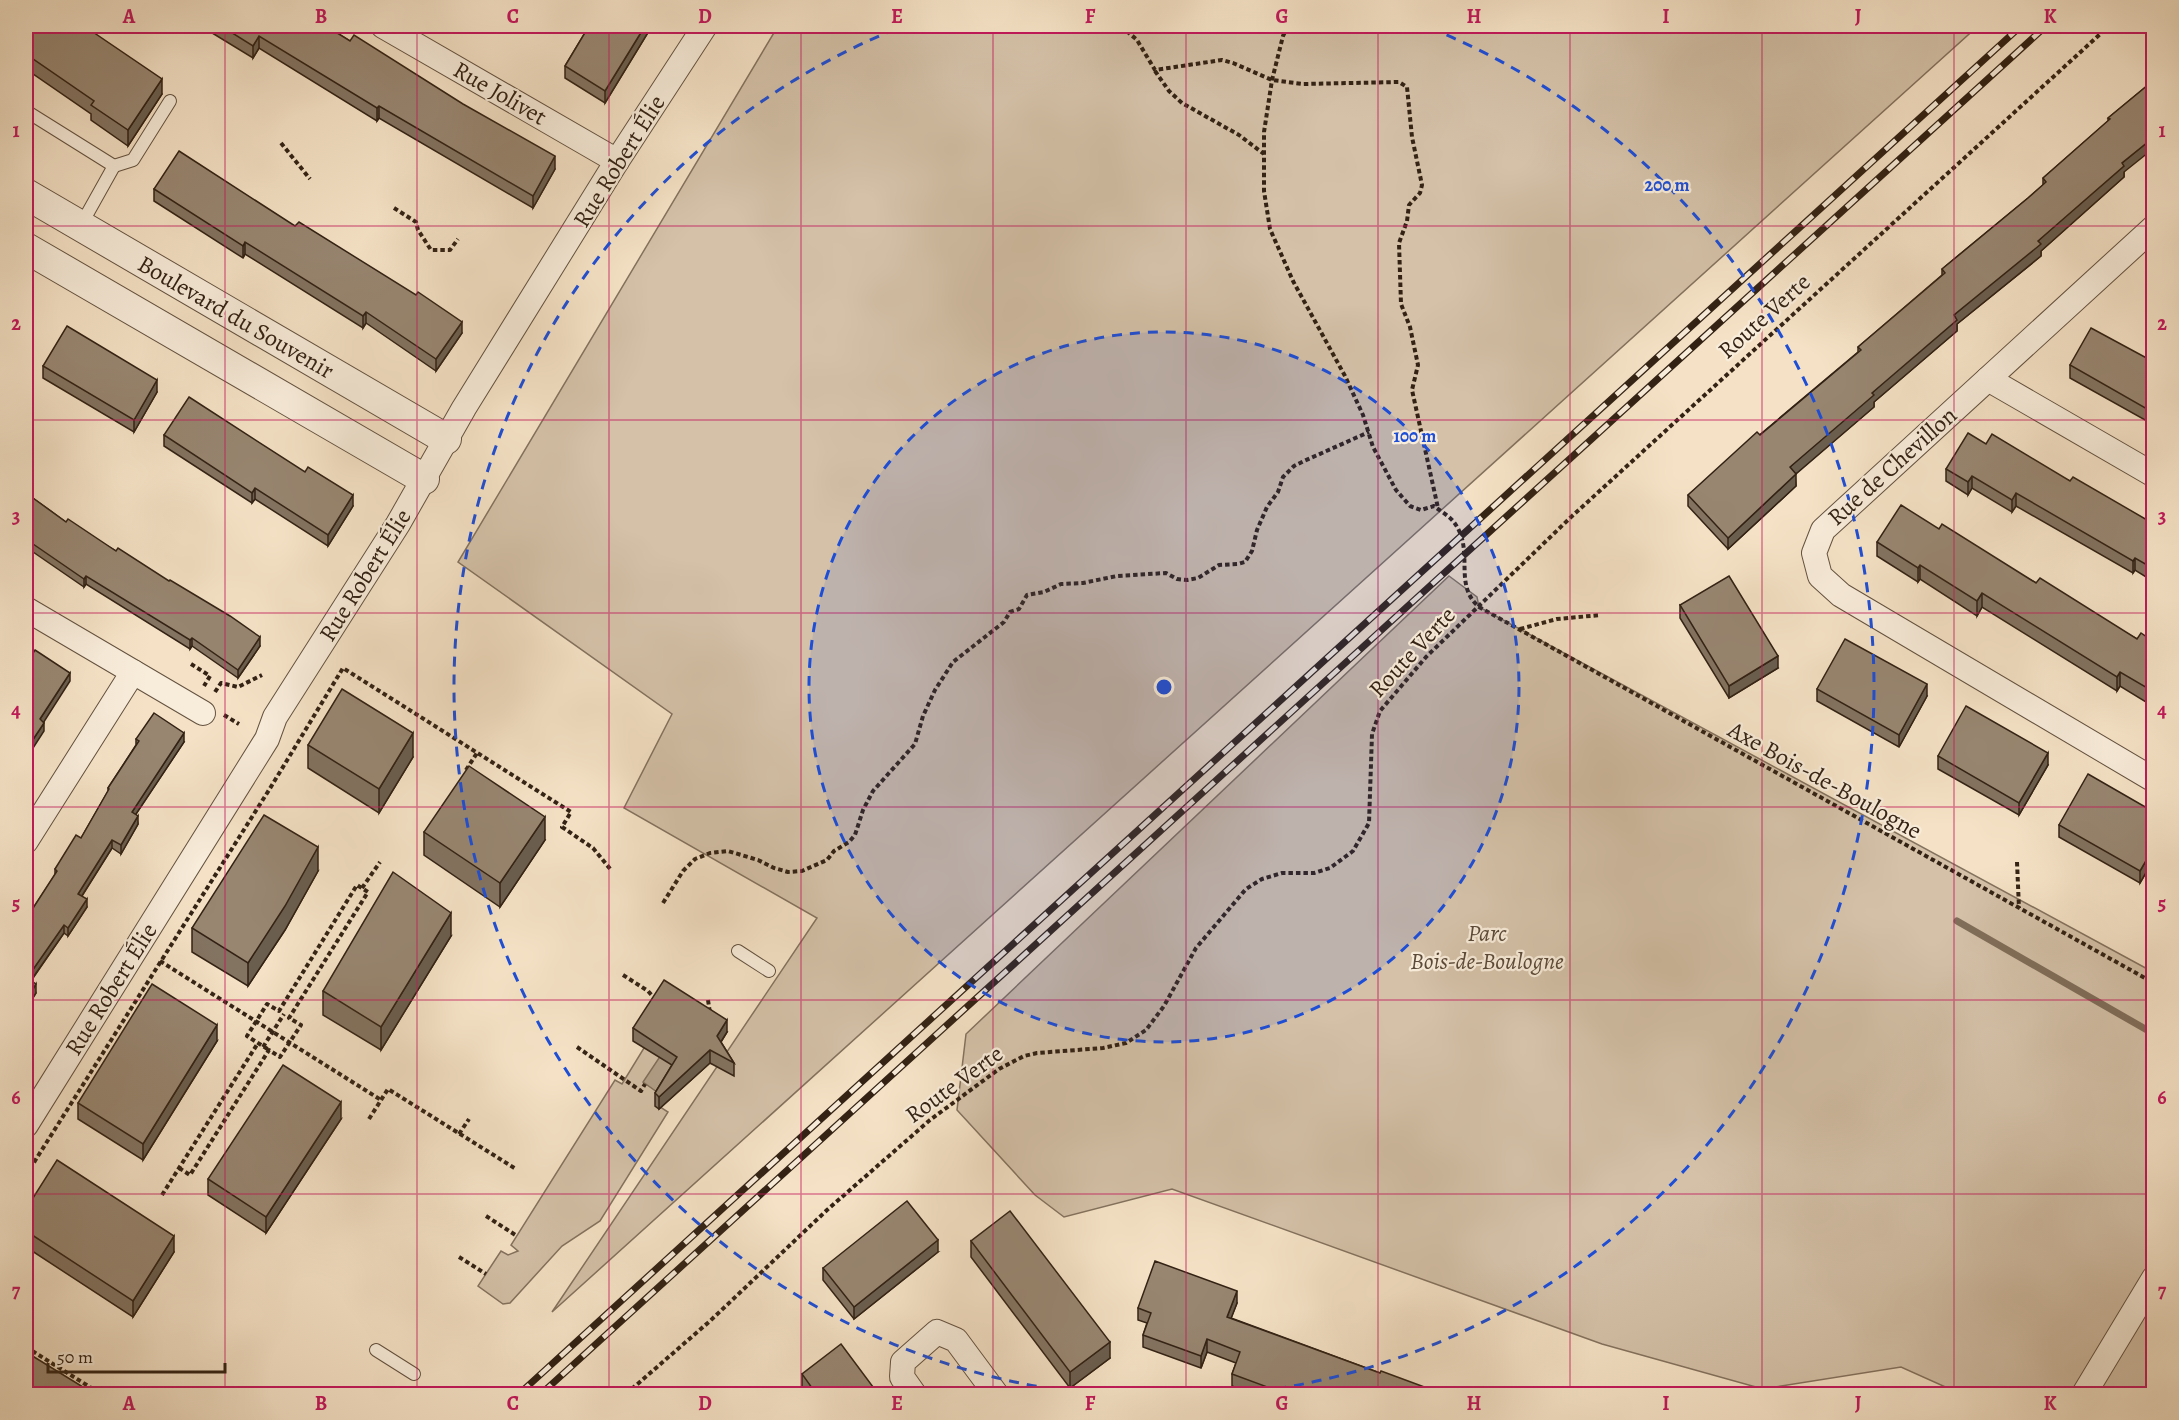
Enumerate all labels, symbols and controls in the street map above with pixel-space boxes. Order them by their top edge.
text: A [122,3,136,30]
text: B [315,3,327,30]
text: C [507,3,519,30]
text: D [698,3,712,30]
text: E [891,3,903,30]
text: F [1085,3,1096,30]
text: G [1275,3,1289,30]
text: H [1467,3,1482,30]
text: I [1662,3,1670,30]
text: J [1855,3,1862,30]
text: K [2043,3,2057,30]
street label: Rue Jolivet [447,53,553,133]
street label: Rue Robert Élie [566,89,672,233]
text: 1 [12,117,20,144]
text: 1 [2158,117,2166,144]
text: 200 m [1644,173,1690,197]
street label: Boulevard du Souvenir [132,248,340,386]
street label: Route Verte [1711,266,1817,366]
text: 2 [11,310,21,337]
text: 2 [2157,310,2167,337]
street label: Rue de Chevillon [1820,399,1964,533]
text: 100 m [1394,424,1436,448]
text: 3 [12,503,20,530]
street label: Rue Robert Élie [312,503,418,647]
text: 3 [2158,503,2166,530]
street label: Route Verte [1362,599,1462,705]
centre of rings [1154,677,1174,697]
text: 4 [11,697,21,724]
text: 4 [2157,697,2167,724]
street label: Axe Bois-de-Boulogne [1722,713,1928,847]
text: 5 [12,890,20,917]
text: 5 [2158,890,2166,917]
street label: Rue Robert Élie [58,917,164,1061]
park label: Parc Bois-de-Boulogne [1410,917,1564,977]
street label: Route Verte [899,1038,1009,1130]
text: 6 [11,1084,21,1111]
text: 6 [2157,1084,2167,1111]
text: 7 [12,1277,21,1304]
text: 7 [2158,1277,2167,1304]
scale bar [48,1336,225,1374]
text: 50 m [57,1345,93,1369]
text: A [122,1390,136,1417]
text: B [315,1390,327,1417]
text: C [507,1390,519,1417]
text: D [698,1390,712,1417]
text: E [891,1390,903,1417]
text: F [1085,1390,1096,1417]
text: G [1275,1390,1289,1417]
text: H [1467,1390,1482,1417]
text: I [1662,1390,1670,1417]
text: J [1855,1390,1862,1417]
text: K [2043,1390,2057,1417]

